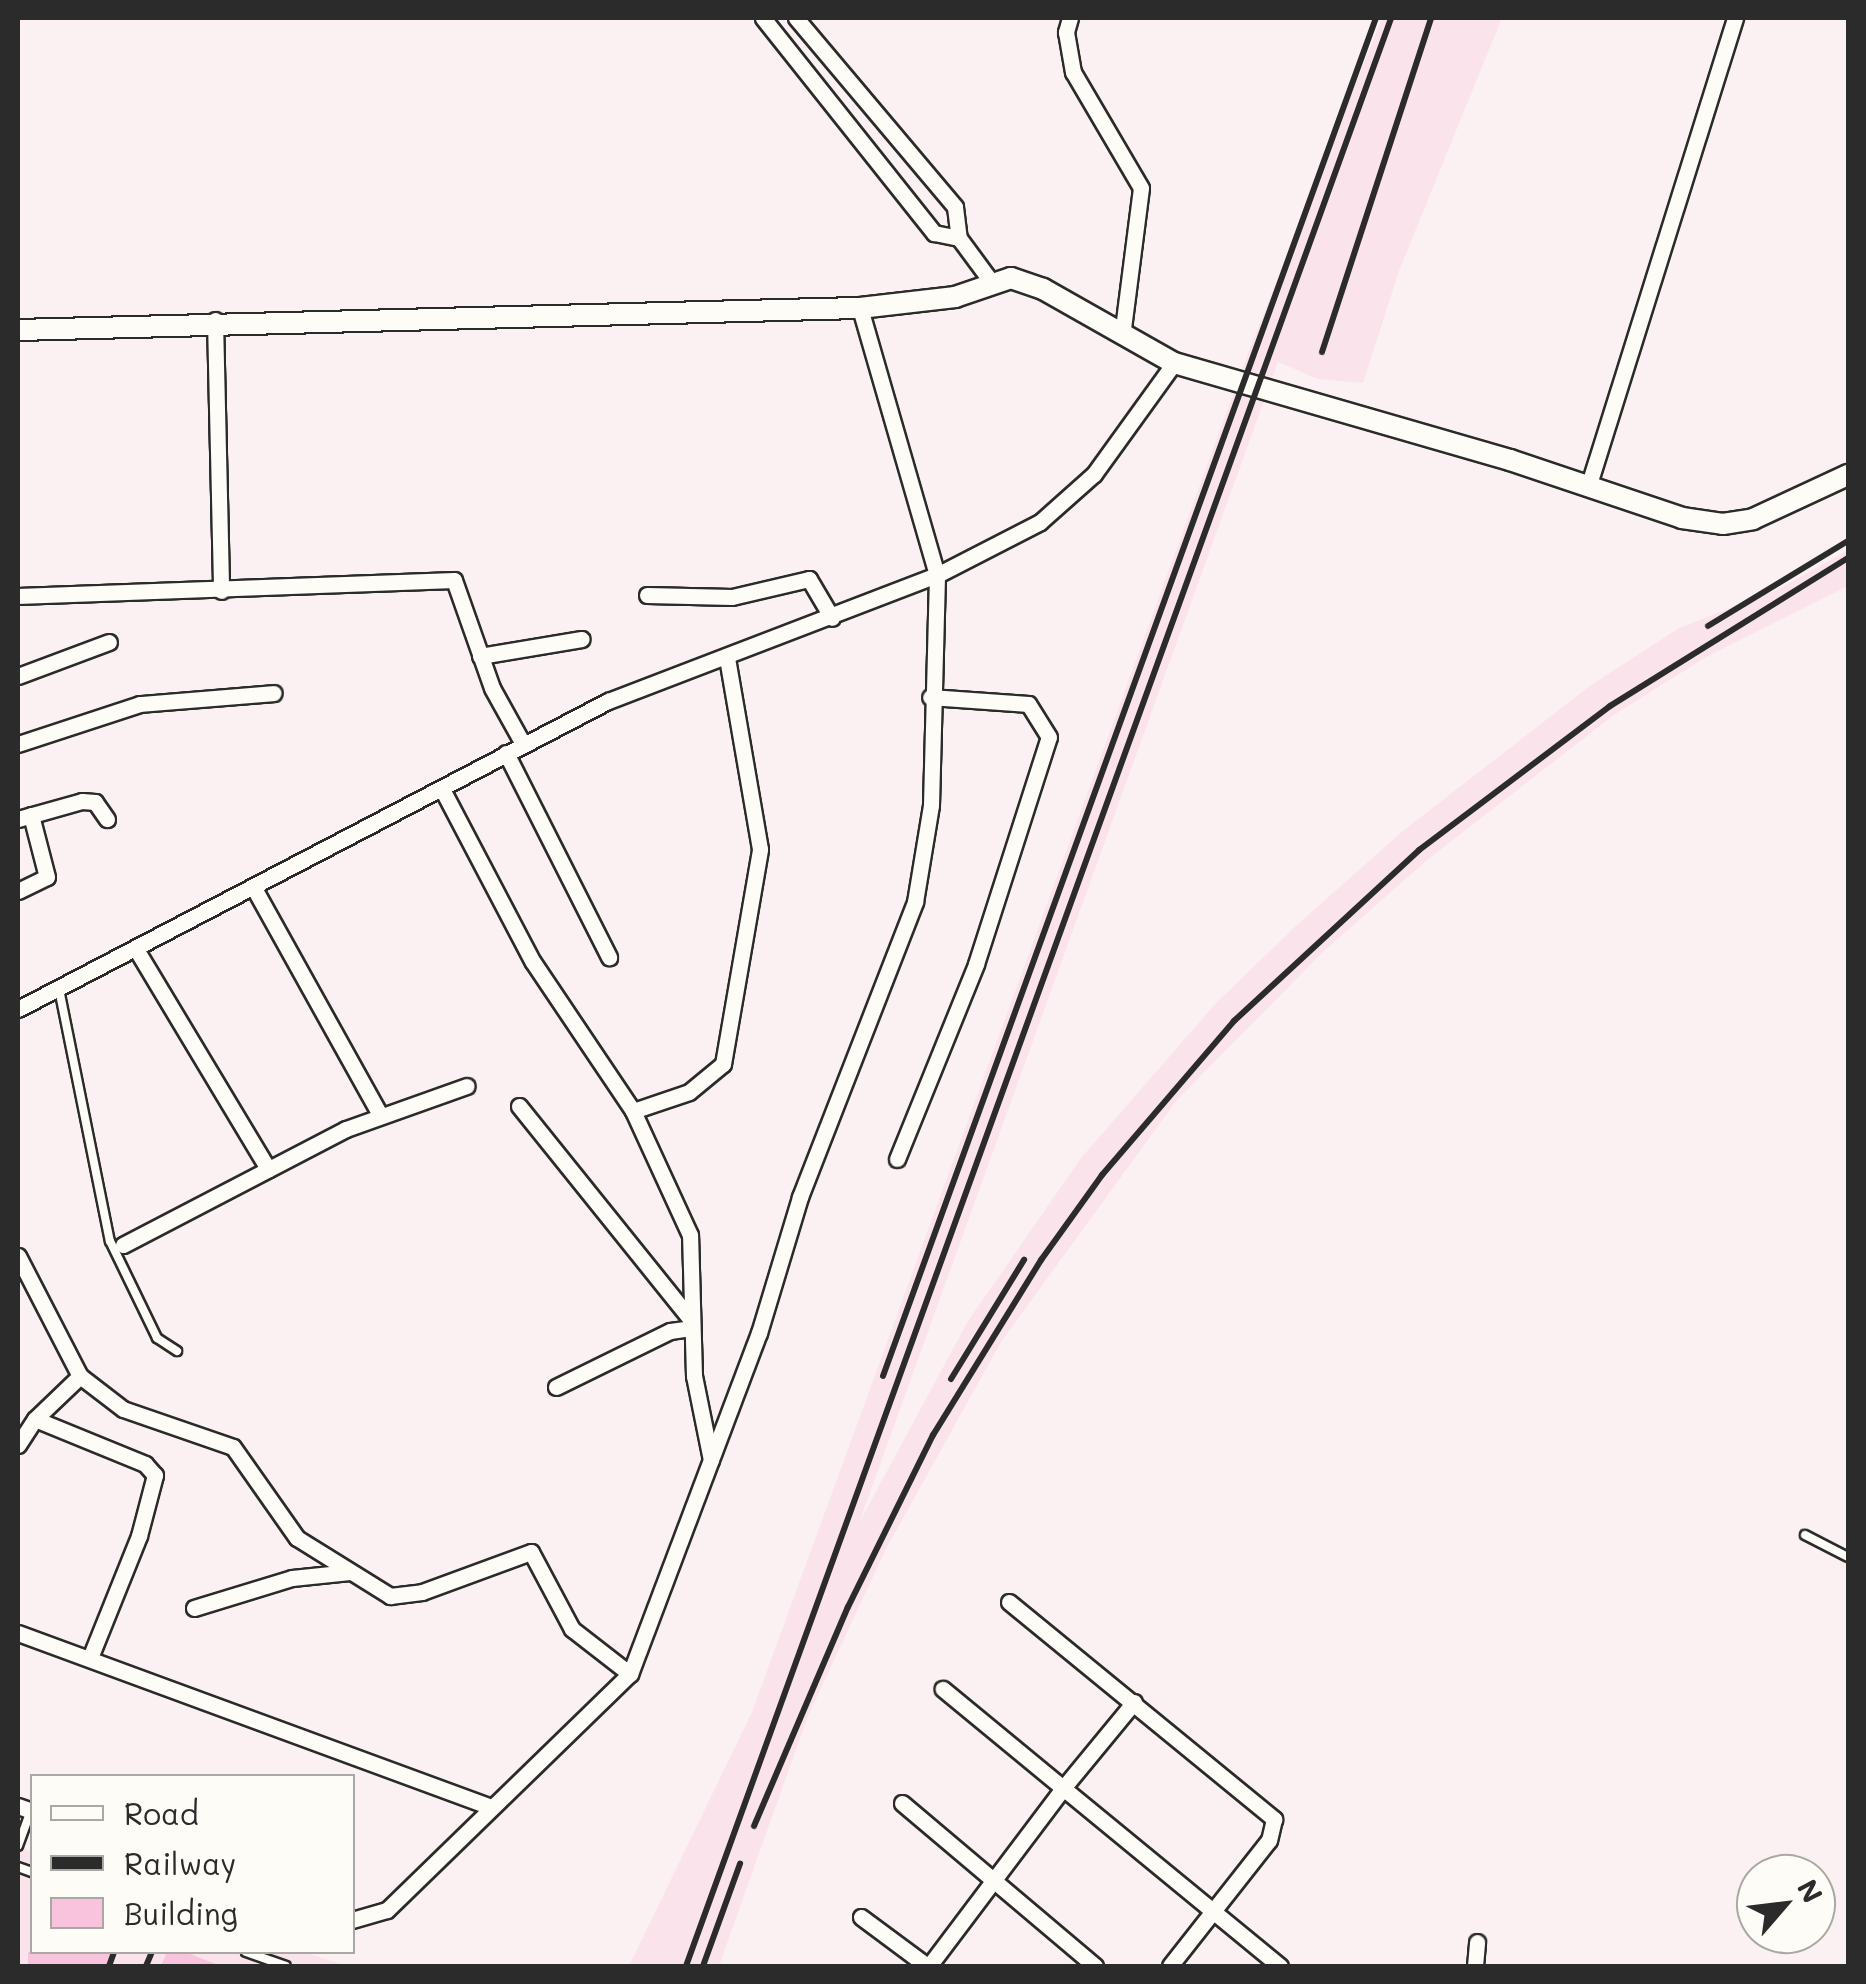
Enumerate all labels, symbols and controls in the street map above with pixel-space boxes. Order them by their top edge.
legend [30,1774,355,1954]
text: Road [124,1793,199,1833]
text: Railway [124,1843,236,1883]
north arrow [1736,1854,1836,1954]
text: N [1790,1873,1832,1909]
text: Building [124,1893,238,1933]

